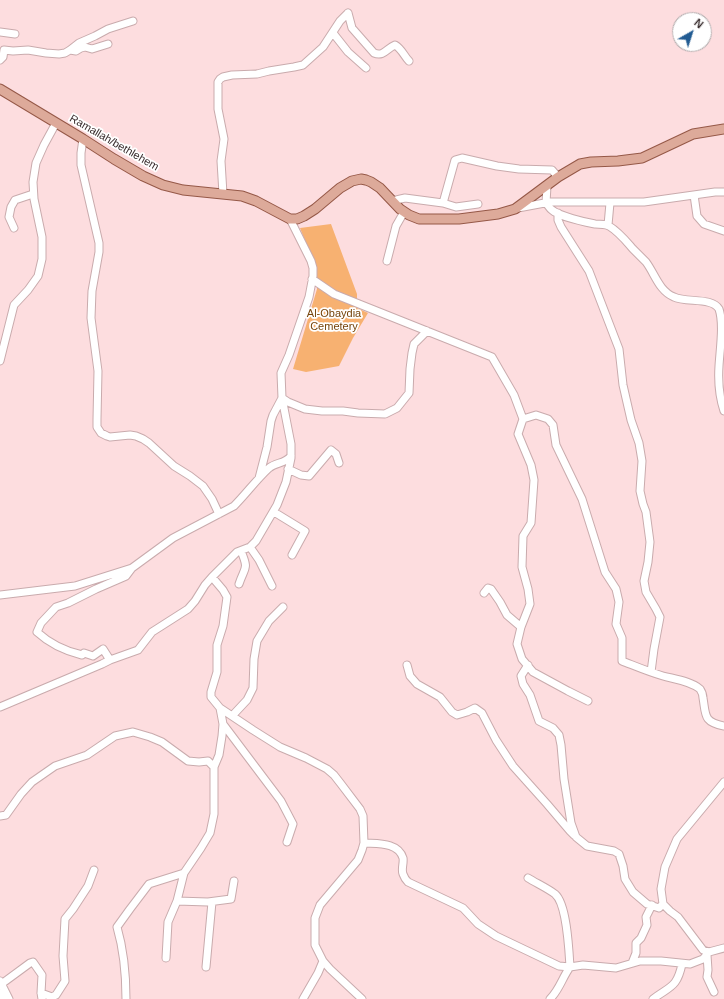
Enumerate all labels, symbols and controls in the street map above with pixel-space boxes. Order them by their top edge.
north arrow [672,12,712,52]
text: N [692,16,706,31]
street label: Ramallah/bethlehem [67,112,161,174]
park label: Al-Obaydia Cemetery [307,307,361,333]

